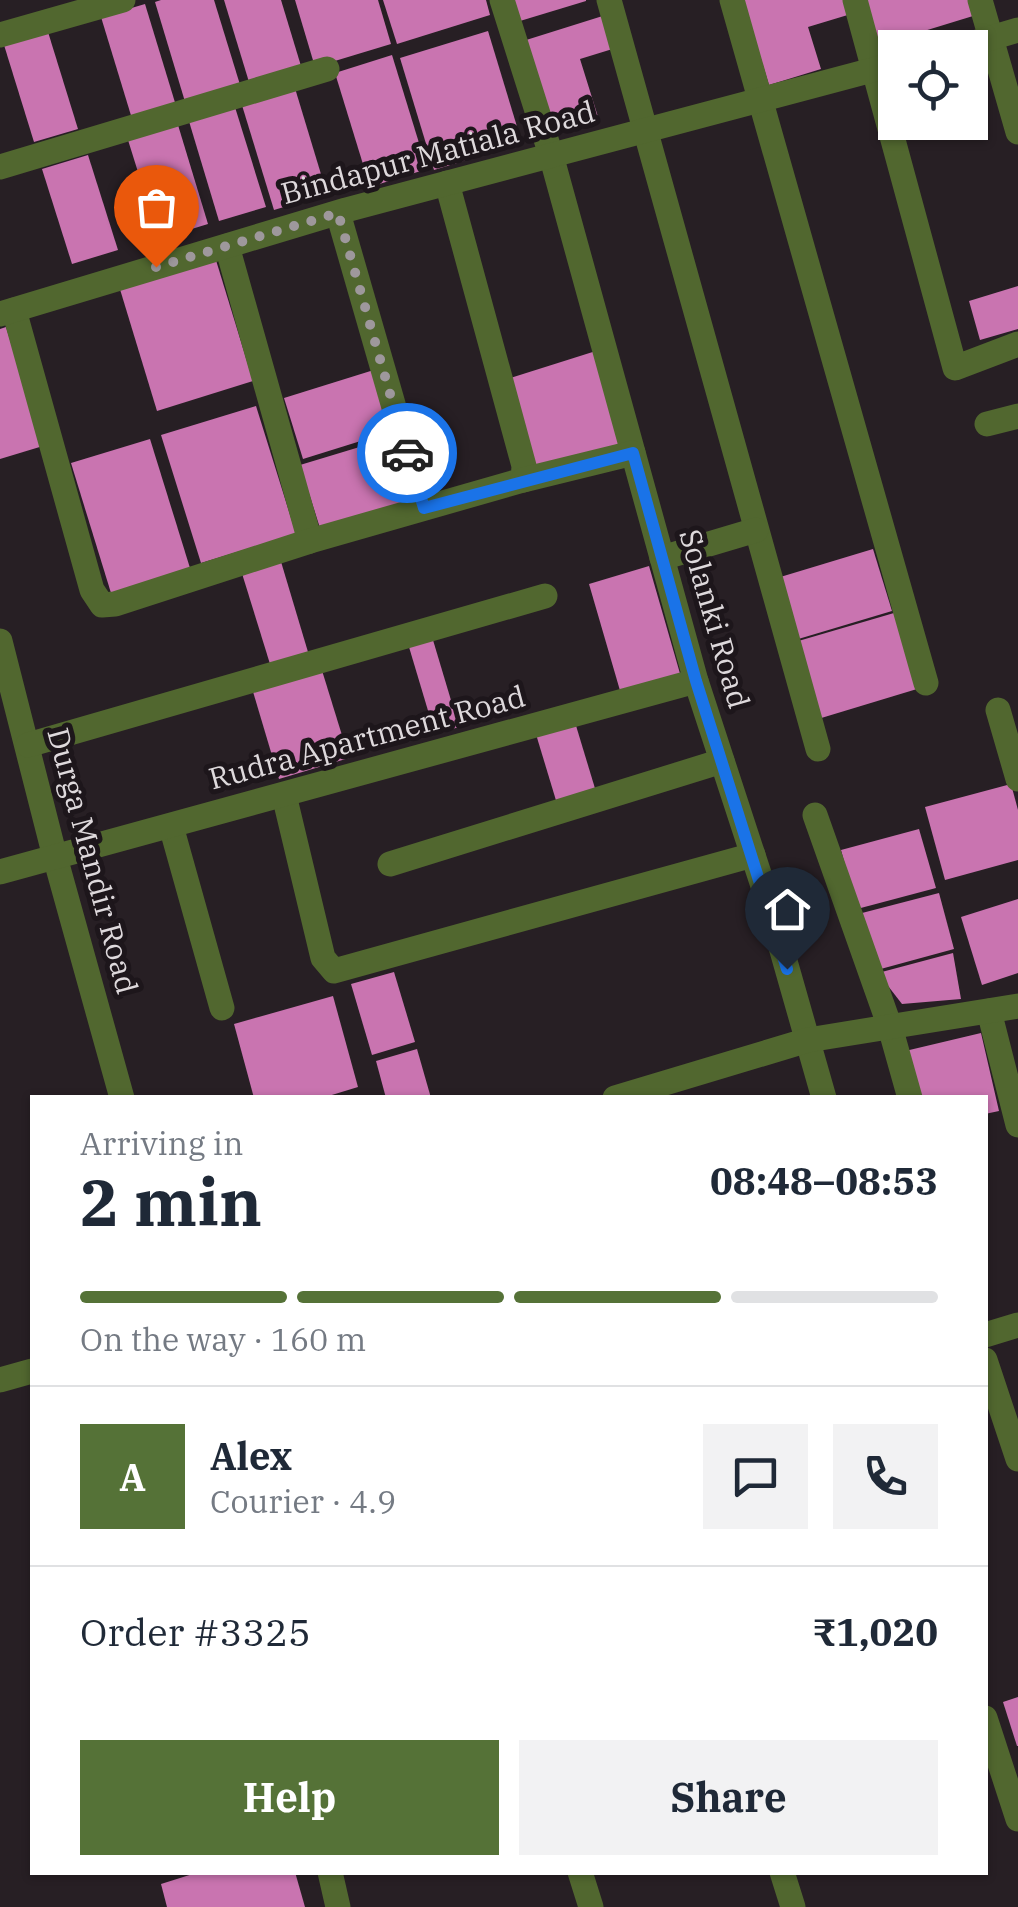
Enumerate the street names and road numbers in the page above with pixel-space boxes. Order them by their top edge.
street label: Bindapur Matiala Road [277,91,599,212]
street label: Solanki Road [671,524,760,713]
street label: Rudra Apartment Road [204,676,529,798]
street label: Durga Mandir Road [39,723,148,998]

